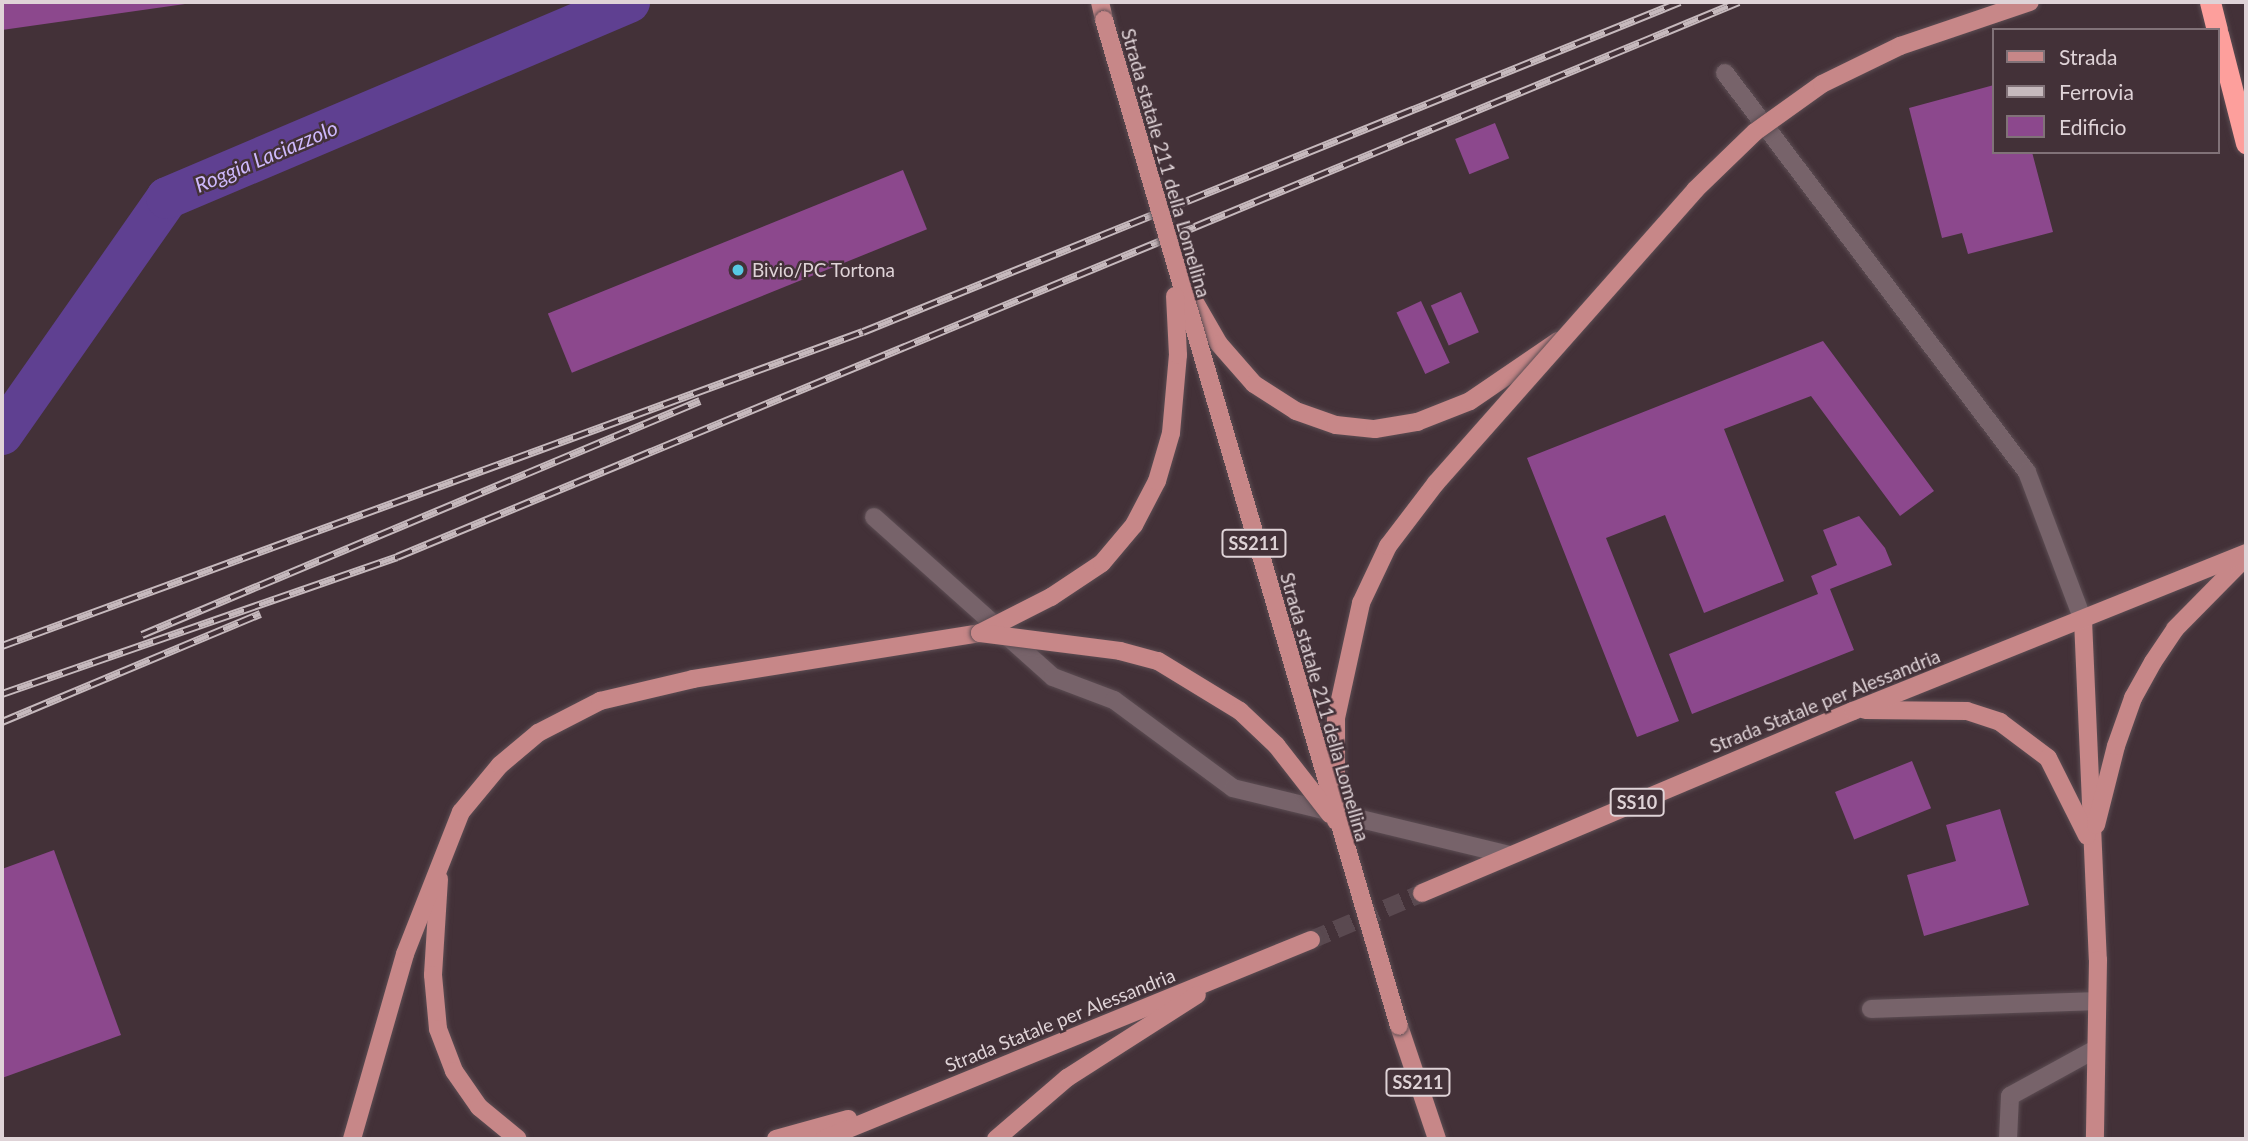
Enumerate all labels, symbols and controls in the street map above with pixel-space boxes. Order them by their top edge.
street label: Strada statale 211 della Lomellina [1117,26,1215,300]
legend [1993,28,2220,154]
text: Strada [2059,44,2118,69]
text: Ferrovia [2059,79,2134,104]
text: Edificio [2059,114,2126,139]
water label: Roggia Laciazzolo [191,115,341,197]
place label: Bivio/PC Tortona [752,259,896,281]
marker: Bivio/PC Tortona [730,262,746,278]
road number: SS211 [1221,528,1287,558]
street label: Strada statale 211 della Lomellina [1276,570,1374,844]
street label: Strada Statale per Alessandria [1706,644,1944,758]
road number: SS10 [1609,788,1665,816]
street label: Strada Statale per Alessandria [941,963,1179,1077]
road number: SS211 [1385,1068,1451,1097]

